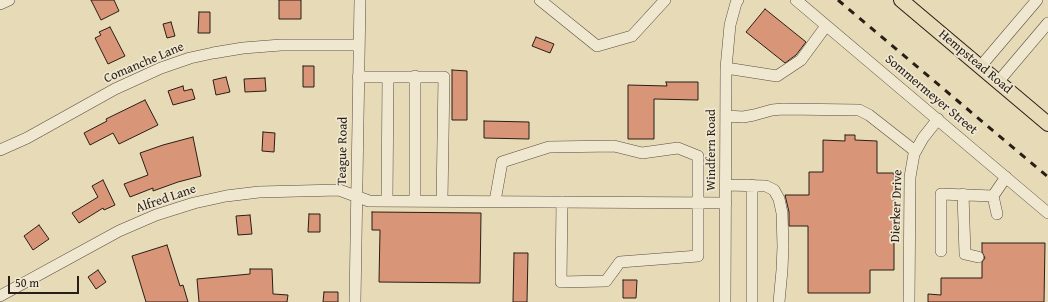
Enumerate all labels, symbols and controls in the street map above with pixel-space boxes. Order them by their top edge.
street label: Hempstead Road [935,27,1015,97]
street label: Comanche Lane [102,39,186,87]
street label: Sommermeyer Street [882,52,980,138]
street label: Windfern Road [704,109,720,191]
street label: Teague Road [335,117,351,185]
street label: Dierker Drive [888,169,906,243]
street label: Alfred Lane [134,181,198,217]
scale bar [10,268,81,294]
text: 50 m [15,274,39,291]

